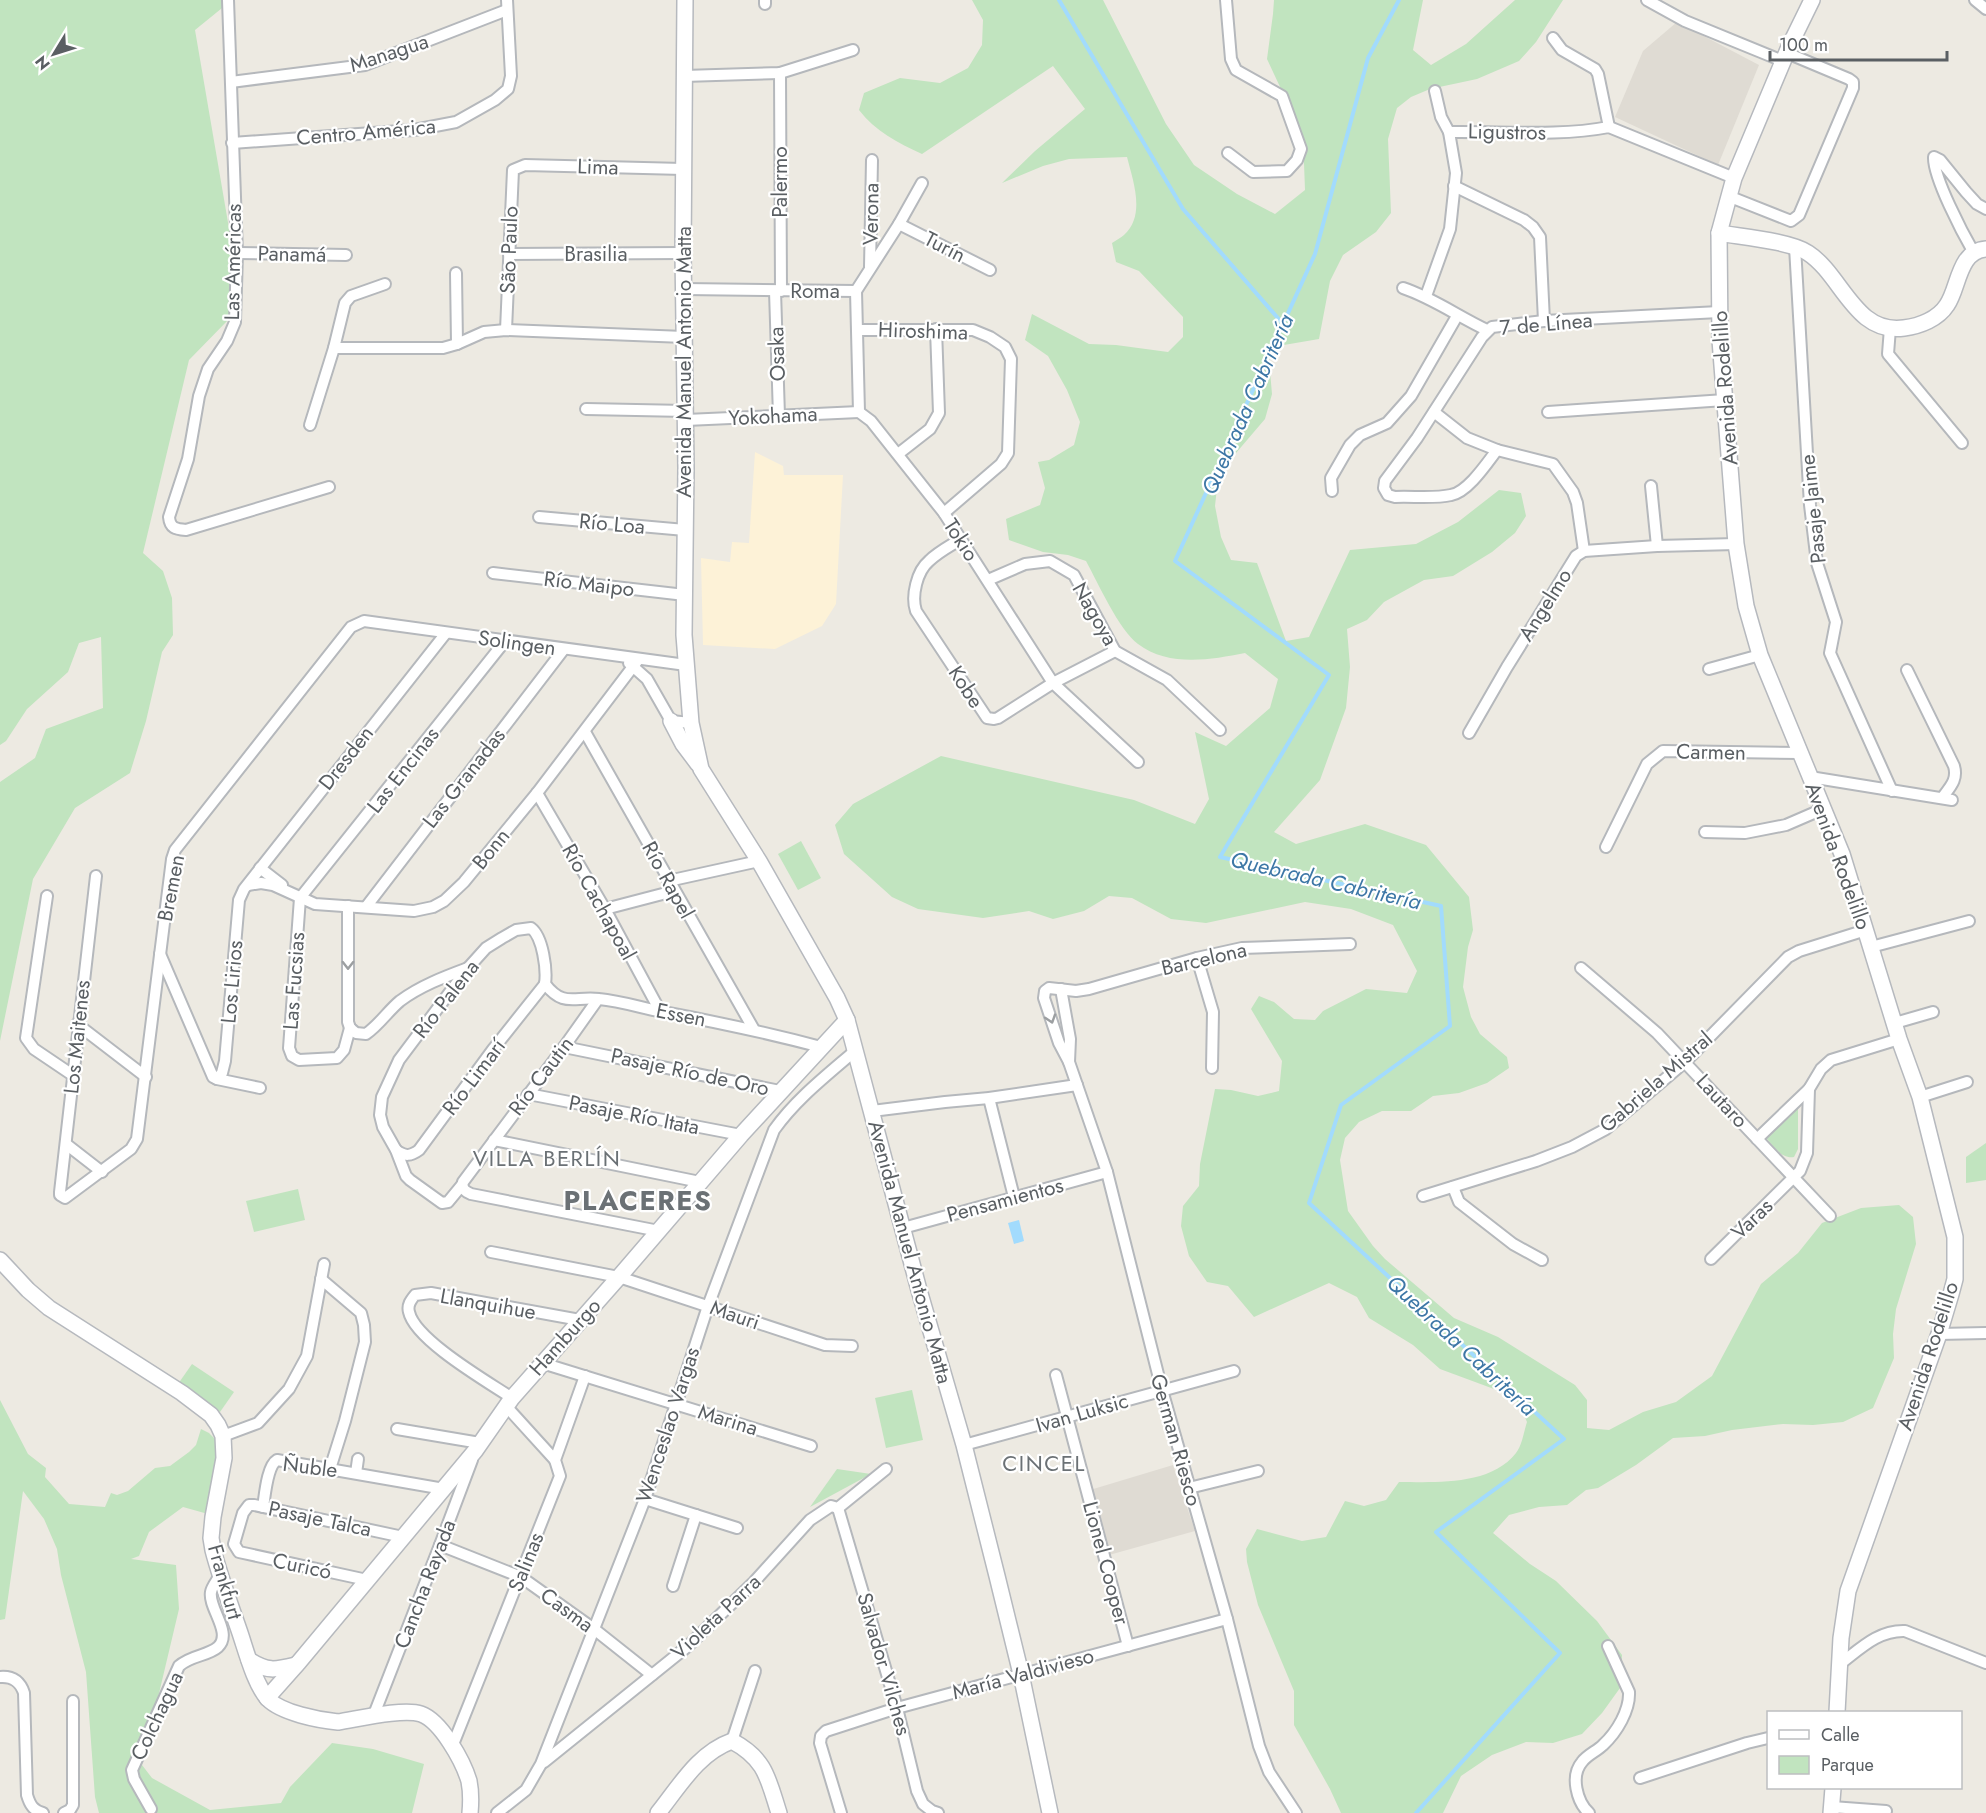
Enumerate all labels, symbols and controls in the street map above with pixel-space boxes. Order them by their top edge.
north arrow [24,24,84,84]
scale bar [1770,24,1947,62]
street label: Managua [346,26,432,80]
text: 100 m [1779,32,1828,58]
text: N [30,51,56,75]
street label: Centro América [295,111,437,153]
street label: Ligustros [1468,116,1546,148]
street label: Palermo [765,146,795,218]
street label: Lima [577,151,619,183]
street label: Verona [855,183,887,245]
street label: Las Américas [217,203,249,321]
street label: São Paulo [492,206,526,294]
street label: Turín [919,224,971,270]
street label: Avenida Manuel Antonio Matta [669,226,699,498]
street label: Panamá [257,238,327,270]
street label: Brasilia [564,239,628,269]
street label: Roma [790,276,840,306]
street label: 7 de Línea [1498,305,1594,343]
water label: Quebrada Cabritería [1193,309,1301,499]
street label: Avenida Rodelillo [1705,310,1745,466]
street label: Hiroshima [877,314,969,348]
street label: Osaka [761,326,793,382]
street label: Yokohama [728,399,818,433]
street label: Pasaje Jaime [1792,453,1834,565]
street label: Río Loa [578,506,646,542]
street label: Tokio [936,513,986,567]
street label: Angelmo [1511,563,1579,647]
street label: Río Maipo [542,564,636,604]
street label: Nagoya [1065,577,1125,651]
street label: Solingen [476,623,558,663]
street label: Kobe [941,660,991,714]
street label: Dresden [311,720,381,796]
street label: Las Encinas [360,721,446,819]
street label: Las Granadas [415,722,513,834]
street label: Carmen [1676,736,1746,768]
street label: Avenida Rodelillo [1797,778,1879,934]
street label: Bonn [465,822,517,876]
street label: Río Rapel [634,836,702,924]
street label: Río Cachapoal [555,838,643,966]
water label: Quebrada Cabritería [1228,843,1424,917]
street label: Bremen [150,852,192,924]
street label: Las Fucsias [276,931,312,1031]
street label: Barcelona [1158,935,1250,983]
street label: Los Lirios [213,939,251,1025]
street label: Río Palena [406,953,486,1045]
one-way arrow [342,960,354,969]
street label: Los Maitenes [56,979,98,1095]
street label: Essen [653,995,709,1035]
one-way arrow [1044,1013,1056,1024]
street label: Gabriela Mistral [1593,1024,1719,1140]
street label: Río Cautin [501,1030,581,1122]
street label: Río Limarí [435,1031,514,1122]
street label: Pasaje Río de Oro [608,1041,772,1103]
street label: Lautaro [1689,1067,1755,1135]
street label: Pasaje Río Itata [566,1088,702,1142]
street label: Avenida Manuel Antonio Matta [860,1117,960,1387]
district label: VILLA BERLÍN [473,1142,621,1174]
street label: Pensamientos [943,1170,1067,1230]
district label: PLACERES [564,1181,712,1220]
street label: Varas [1724,1192,1780,1246]
water label: Quebrada Cabritería [1380,1267,1544,1423]
street label: Avenida Rodelillo [1890,1278,1966,1434]
street label: Llanquihue [438,1281,538,1327]
street label: Hamburgo [522,1292,608,1382]
street label: Mauri [706,1293,764,1337]
street label: Wenceslao Vargas [629,1343,707,1507]
street label: German Riesco [1143,1370,1209,1510]
street label: Ivan Luksic [1032,1385,1132,1441]
street label: Marina [694,1397,762,1443]
district label: CINCEL [1002,1447,1086,1479]
street label: Ñuble [281,1449,339,1485]
street label: Pasaje Talca [266,1493,374,1545]
street label: Lionel Cooper [1075,1498,1137,1629]
street label: Cancha Rayada [387,1515,463,1653]
street label: Salinas [501,1528,551,1596]
street label: Frankfurt [200,1541,250,1623]
street label: Curicó [270,1545,334,1587]
street label: Violeta Parra [664,1567,768,1667]
street label: Casma [534,1580,600,1640]
street label: Salvador Vilches [849,1589,919,1739]
street label: María Valdivieso [949,1641,1097,1707]
street label: Colchagua [123,1667,191,1765]
legend [1767,1711,1962,1789]
text: Calle [1821,1722,1860,1748]
text: Parque [1821,1752,1874,1778]

